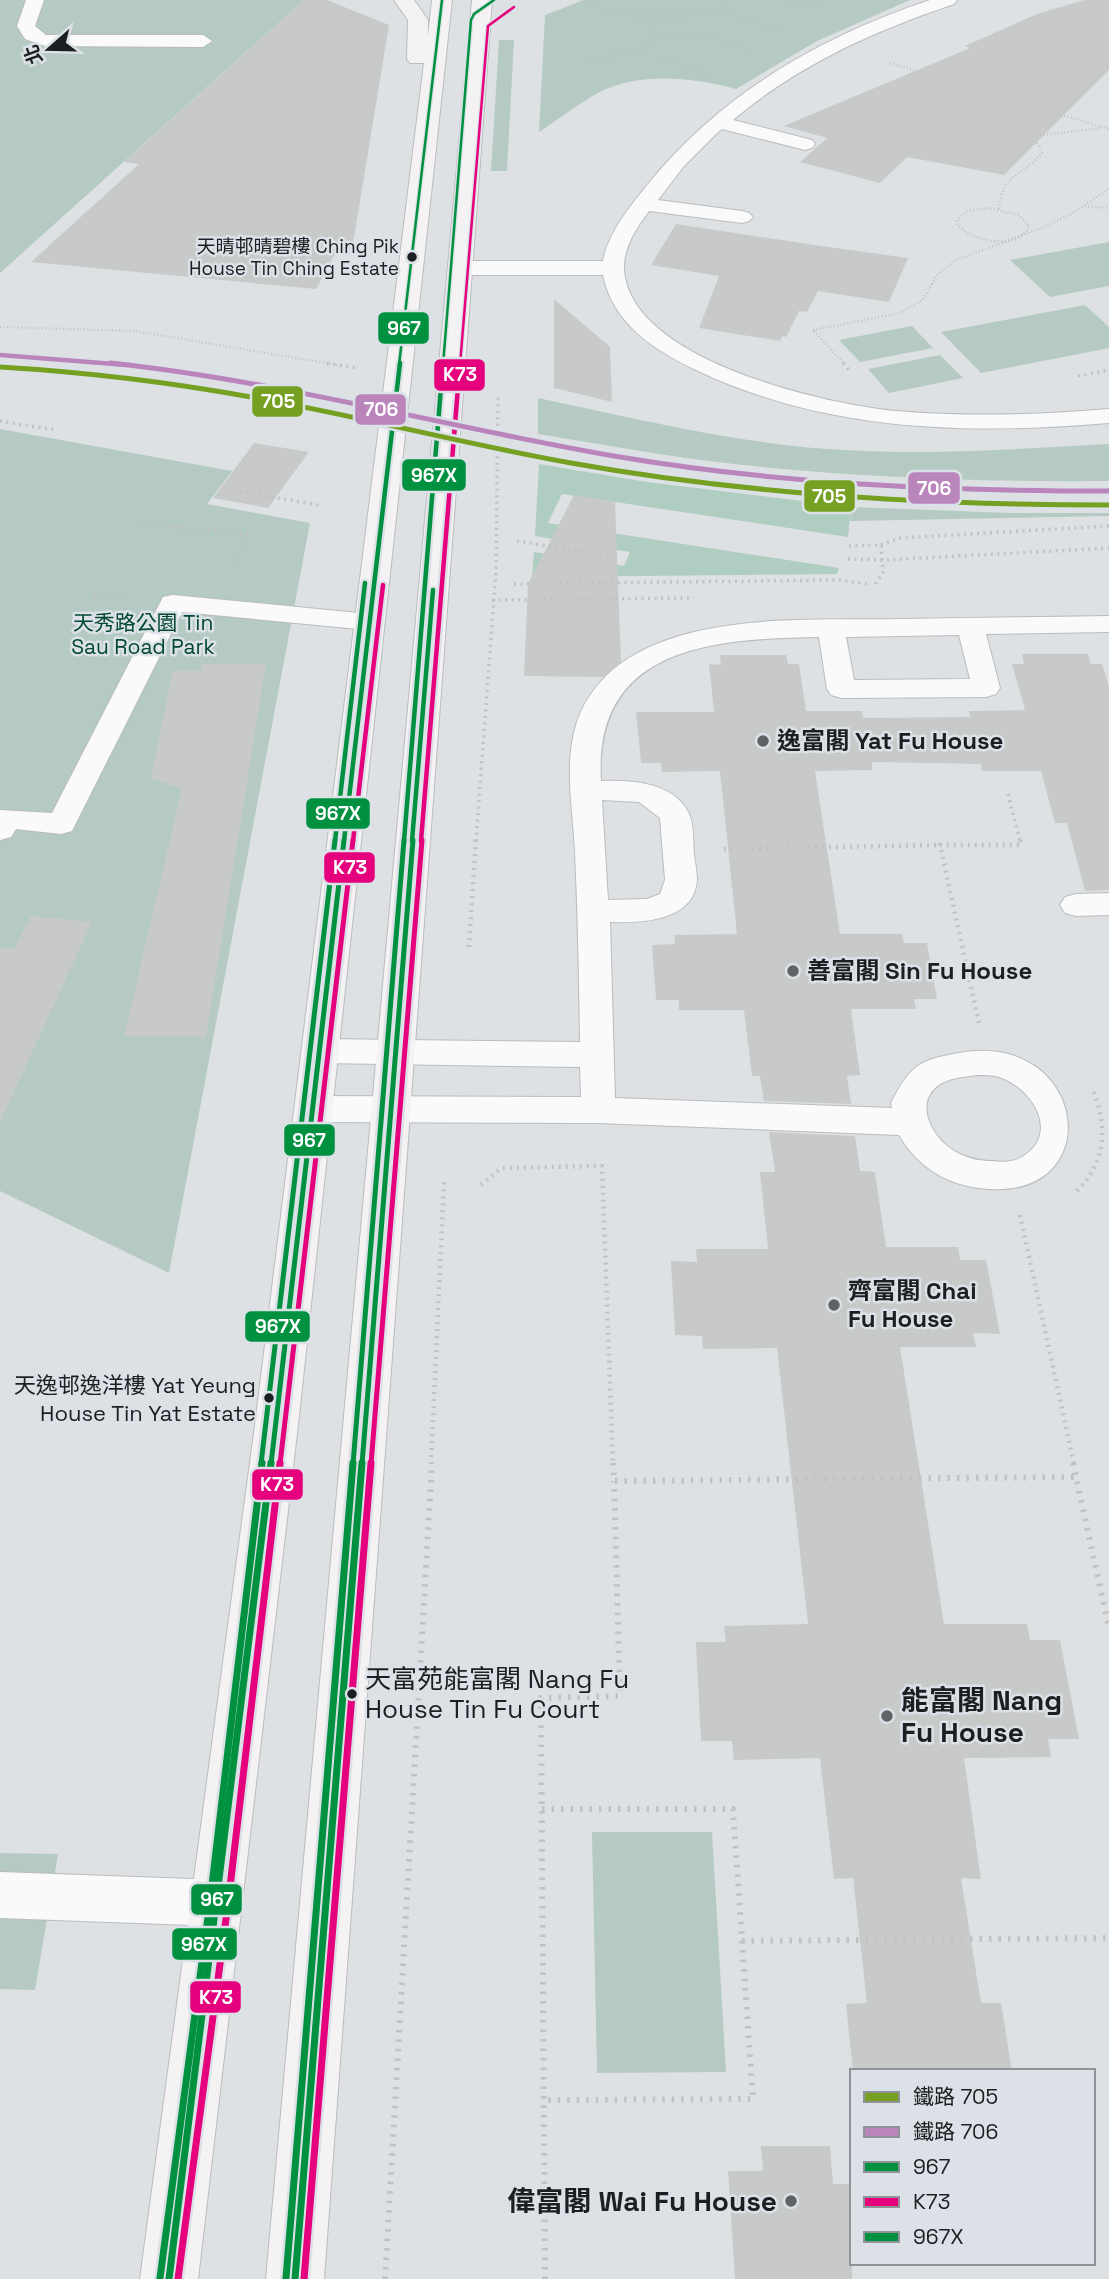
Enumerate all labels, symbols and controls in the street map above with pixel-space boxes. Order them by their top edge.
north arrow [14,14,84,84]
text: 北 [18,41,48,68]
place label: 天晴邨晴碧樓 Ching Pik House Tin Ching Estate [189,234,399,281]
marker: 天晴邨晴碧樓 Ching Pik House Tin Ching Estate [405,250,419,264]
line badge: 967 [377,311,430,345]
text: 967 [387,316,421,341]
line badge: K73 [433,358,486,392]
text: K73 [443,362,477,387]
line badge: 705 [251,385,304,418]
text: 705 [261,389,295,414]
line badge: 706 [354,393,407,426]
text: 706 [364,397,398,422]
line badge: 967X [401,458,467,492]
text: 967X [411,463,457,488]
line badge: 706 [907,471,961,505]
text: 706 [917,476,951,501]
line badge: 705 [803,479,856,513]
text: 705 [812,484,846,509]
park label: 天秀路公園 Tin Sau Road Park [71,609,215,660]
place label: 逸富閣 Yat Fu House [777,725,1003,756]
marker: 逸富閣 Yat Fu House [755,733,771,749]
line badge: 967X [305,797,371,830]
text: 967X [315,801,361,826]
line badge: K73 [323,851,376,884]
text: K73 [333,855,367,880]
place label: 善富閣 Sin Fu House [807,955,1032,986]
marker: 善富閣 Sin Fu House [785,963,801,979]
line badge: 967 [283,1123,336,1157]
text: 967 [292,1128,326,1153]
place label: 齊富閣 Chai Fu House [848,1275,977,1334]
marker: 齊富閣 Chai Fu House [826,1297,842,1313]
line badge: 967X [244,1310,311,1343]
text: 967X [255,1314,301,1339]
place label: 天逸邨逸洋樓 Yat Yeung House Tin Yat Estate [14,1371,256,1427]
marker: 天逸邨逸洋樓 Yat Yeung House Tin Yat Estate [262,1391,276,1405]
line badge: K73 [251,1468,304,1501]
text: K73 [260,1472,294,1497]
place label: 天富苑能富閣 Nang Fu House Tin Fu Court [365,1662,629,1726]
place label: 能富閣 Nang Fu House [901,1682,1062,1750]
marker: 天富苑能富閣 Nang Fu House Tin Fu Court [345,1687,359,1701]
marker: 能富閣 Nang Fu House [879,1708,895,1724]
line badge: 967 [190,1883,243,1916]
text: 967 [200,1887,234,1912]
line badge: 967X [171,1927,238,1961]
text: 967X [181,1932,227,1957]
line badge: K73 [189,1980,242,2014]
text: K73 [199,1985,233,2010]
legend [850,2069,1095,2265]
text: 鐵路 705 [913,2083,998,2110]
text: 鐵路 706 [913,2118,998,2145]
text: 967 [913,2153,950,2180]
place label: 偉富閣 Wai Fu House [507,2183,777,2219]
text: K73 [913,2188,950,2215]
marker: 偉富閣 Wai Fu House [783,2193,799,2209]
text: 967X [913,2223,964,2250]

